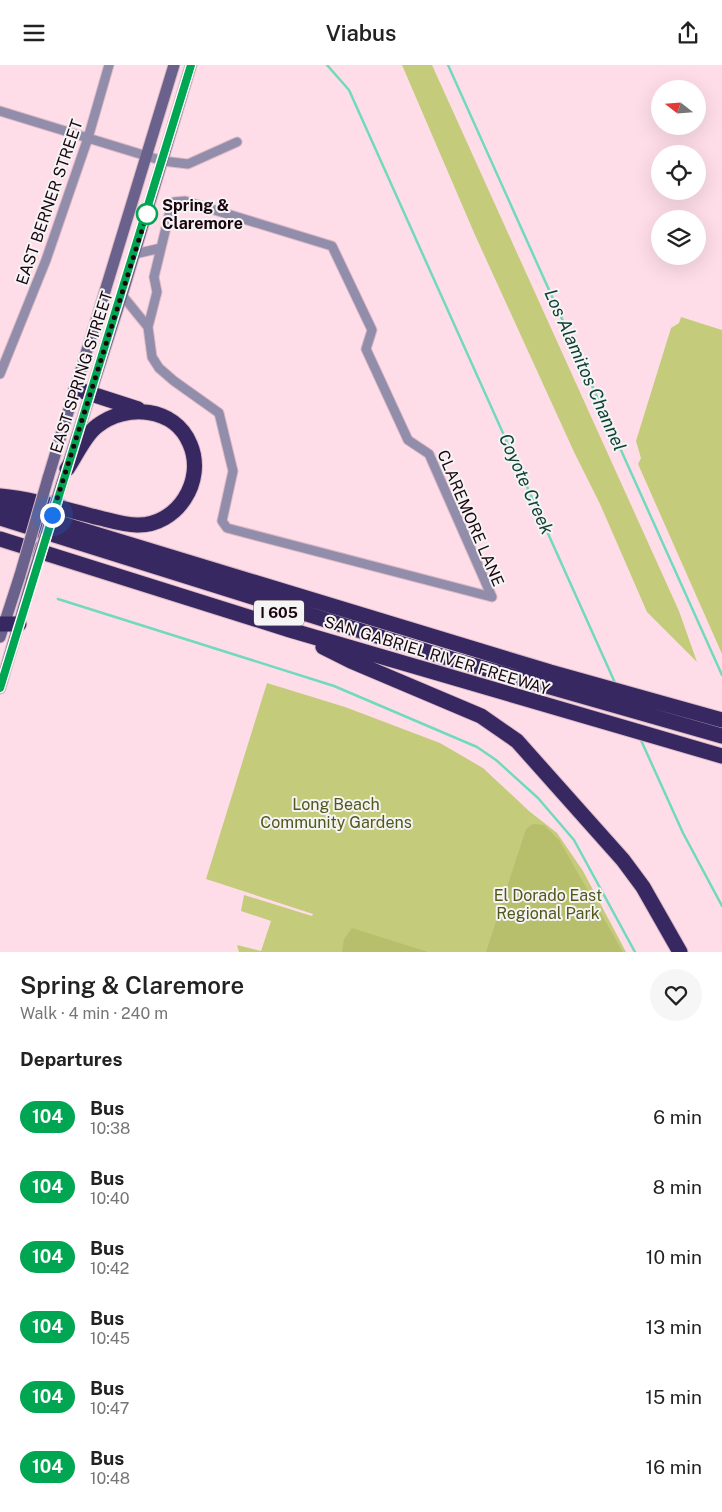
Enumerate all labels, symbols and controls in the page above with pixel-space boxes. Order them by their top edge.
icon: menu [20,19,48,47]
icon: share [674,19,702,47]
text: Viabus [326,20,396,46]
north arrow [651,80,706,135]
map controls [651,80,706,265]
street label: EAST BERNER STREET [12,116,87,287]
button: locate [651,145,706,200]
place label: Spring & Claremore [162,196,243,233]
marker: Spring & Claremore [136,203,158,225]
button: layers [651,210,706,265]
water label: Los Alamitos Channel [540,286,631,454]
street label: EAST SPRING STREET [46,288,117,456]
water label: Coyote Creek [495,430,558,538]
street label: CLAREMORE LANE [433,447,508,589]
your location [40,503,65,528]
road number: I 605 [254,601,304,625]
street label: SAN GABRIEL RIVER FREEWAY [322,612,552,699]
park label: Long Beach Community Gardens [260,795,412,832]
park label: El Dorado East Regional Park [494,886,602,923]
button: heart [650,969,702,1021]
text: Spring & Claremore [20,971,244,999]
text: Walk · 4 min · 240 m [20,1004,168,1023]
text: Departures [20,1048,123,1070]
text: Bus [90,1097,124,1119]
text: 104 [32,1106,63,1127]
text: 6 min [653,1106,702,1128]
text: 10:38 [90,1119,130,1138]
text: Bus [90,1167,124,1189]
text: 104 [32,1176,63,1197]
text: 8 min [653,1176,702,1198]
text: 10:40 [90,1189,130,1208]
text: Bus [90,1237,124,1259]
text: 104 [32,1246,63,1267]
text: 10 min [646,1246,702,1268]
text: 10:42 [90,1259,129,1278]
text: Bus [90,1307,124,1329]
text: 104 [32,1316,63,1337]
text: 13 min [645,1316,702,1338]
text: 10:45 [90,1329,130,1348]
text: Bus [90,1377,124,1399]
text: 104 [32,1386,63,1407]
text: 15 min [645,1386,702,1408]
text: 10:47 [90,1399,129,1418]
text: Bus [90,1447,124,1469]
text: 104 [32,1456,63,1477]
text: 16 min [646,1456,702,1478]
text: 10:48 [90,1469,130,1488]

